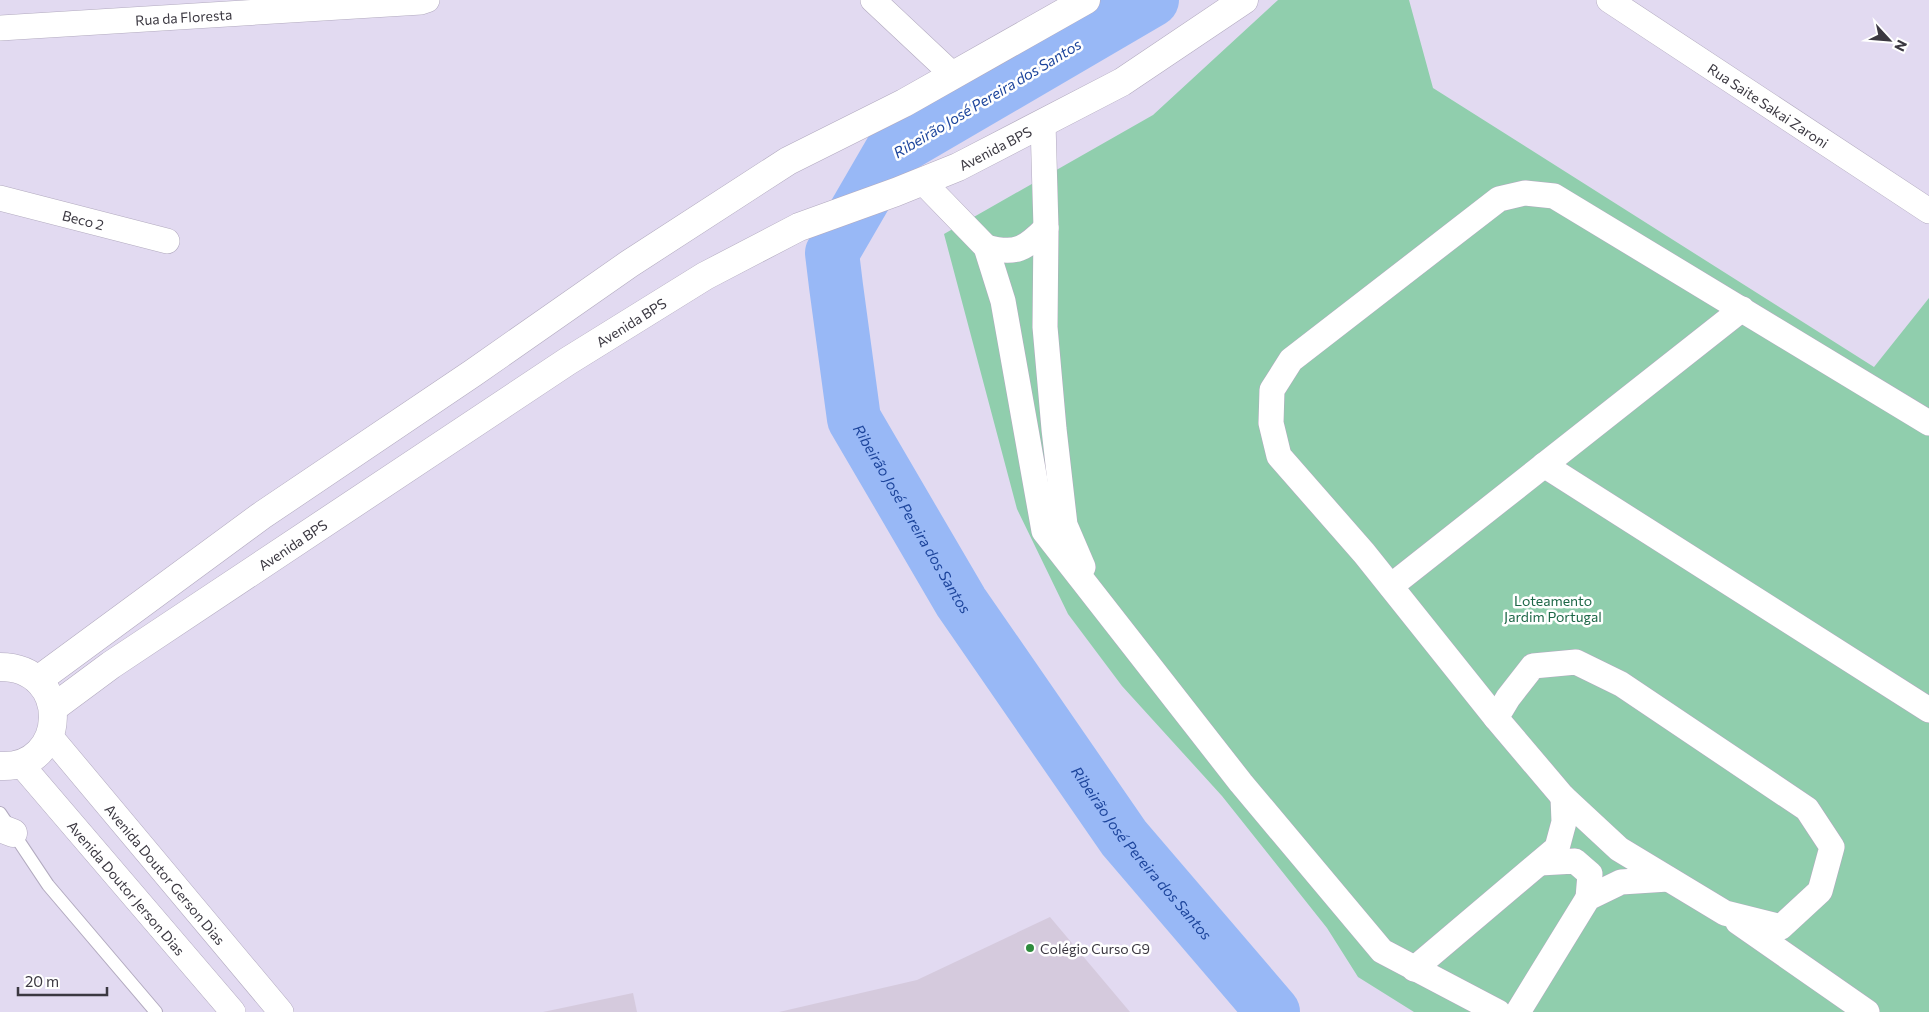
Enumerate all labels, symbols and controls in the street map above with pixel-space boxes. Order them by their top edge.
street label: Rua da Floresta [135,5,233,28]
north arrow [1864,15,1914,65]
water label: Ribeirão José Pereira dos Santos [890,35,1084,161]
text: N [1891,37,1911,54]
street label: Rua Saite Sakai Zaroni [1705,59,1832,151]
street label: Avenida BPS [956,122,1034,174]
street label: Beco 2 [61,206,106,233]
street label: Avenida BPS [593,294,669,350]
water label: Ribeirão José Pereira dos Santos [850,421,975,617]
street label: Avenida BPS [255,515,330,573]
park label: Loteamento Jardim Portugal [1504,592,1602,625]
water label: Ribeirão José Pereira dos Santos [1068,763,1216,943]
street label: Avenida Doutor Gerson Dias [102,800,229,948]
street label: Avenida Doutor Jerson Dias [64,817,189,958]
place label: Colégio Curso G9 [1040,940,1150,957]
marker: Colégio Curso G9 [1024,942,1036,954]
scale bar [18,964,106,996]
text: 20 m [25,972,59,990]

